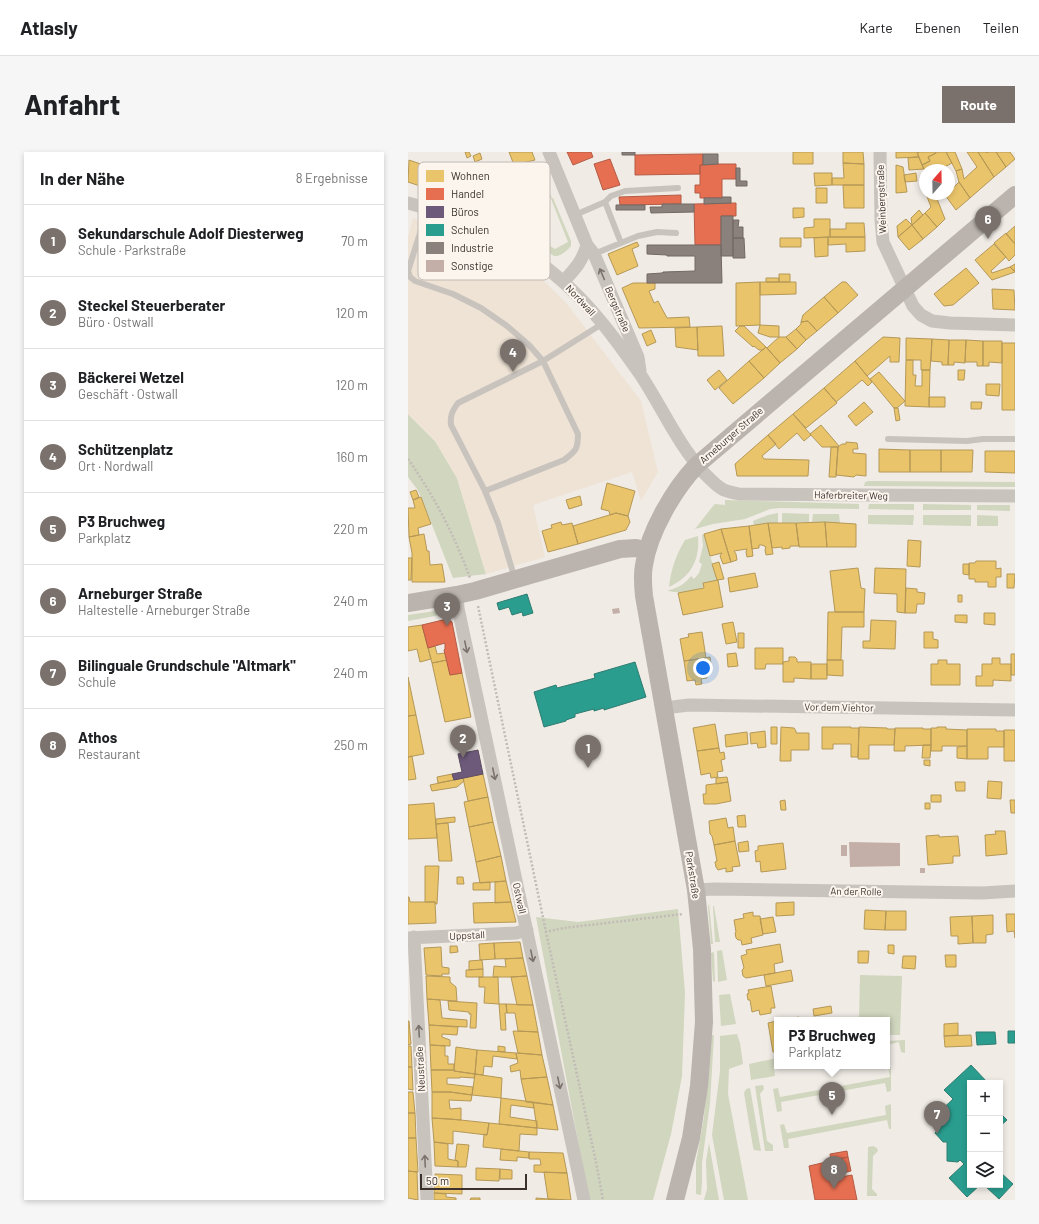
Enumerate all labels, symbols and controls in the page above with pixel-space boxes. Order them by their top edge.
text: Atlasly [20,16,78,39]
text: Karte [859,19,893,36]
text: Ebenen [915,19,961,36]
text: Teilen [983,19,1019,36]
button: Route [942,86,1015,123]
text: Anfahrt [24,87,120,121]
legend [418,162,550,280]
street label: Weinbergstraße [874,164,888,234]
north arrow [919,164,955,200]
text: In der Nähe [40,168,125,188]
text: Wohnen [451,169,490,182]
text: 8 Ergebnisse [296,170,368,186]
text: Handel [451,187,484,200]
text: Büros [451,205,479,218]
pin: 6 [975,206,1001,239]
text: Schulen [451,223,489,236]
text: Sekundarschule Adolf Diesterweg [78,224,304,242]
text: 1 [51,233,55,249]
text: 70 m [341,233,368,249]
text: Industrie [451,241,494,254]
text: Schule · Parkstraße [78,242,186,258]
text: Sonstige [451,259,493,272]
one-way arrow [598,268,606,280]
street label: Nordwall [564,282,598,318]
street label: Bergstraße [603,284,633,334]
text: Steckel Steuerberater [78,296,225,314]
text: 2 [49,305,57,321]
text: 120 m [336,305,368,321]
text: Büro · Ostwall [78,314,154,330]
pin: 4 [500,339,526,372]
text: Bäckerei Wetzel [78,368,184,386]
text: 3 [49,377,57,393]
text: 120 m [336,377,368,393]
text: Geschäft · Ostwall [78,386,178,402]
street label: Arneburger Straße [697,404,765,466]
text: Schützenplatz [78,440,173,458]
text: 4 [49,449,57,465]
text: 160 m [336,449,368,465]
text: Ort · Nordwall [78,458,153,474]
street label: Haferbreiter Weg [814,488,888,502]
text: P3 Bruchweg [78,512,165,530]
text: 5 [49,521,57,537]
text: 220 m [333,521,368,537]
text: Parkplatz [78,530,131,546]
text: Arneburger Straße [78,584,203,602]
text: 6 [50,593,56,609]
text: 240 m [333,593,368,609]
pin: 3 [434,593,460,626]
text: Haltestelle · Arneburger Straße [78,602,250,618]
one-way arrow [463,640,471,653]
text: Bilinguale Grundschule "Altmark" [78,656,296,674]
your location [693,658,713,678]
text: 7 [50,665,56,681]
text: 240 m [333,665,368,681]
text: Schule [78,674,116,690]
street label: Vor dem Viehtor [804,700,874,714]
pin: 2 [450,725,476,758]
text: Athos [78,728,117,746]
pin: 1 [575,735,601,768]
text: 8 [49,737,57,753]
text: 250 m [334,737,368,753]
text: Restaurant [78,746,140,762]
one-way arrow [490,767,498,780]
street label: Parkstraße [683,851,703,899]
street label: Ostwall [511,881,529,915]
street label: An der Rolle [830,885,882,897]
street label: Uppstall [449,928,485,942]
one-way arrow [529,949,537,962]
popup [774,1017,890,1069]
one-way arrow [415,1025,422,1038]
text: P3 Bruchweg [789,1026,876,1044]
text: Parkplatz [789,1044,841,1060]
street label: Neustraße [413,1046,427,1092]
one-way arrow [556,1076,564,1089]
map controls [967,1080,1003,1188]
button: + [967,1080,1003,1116]
pin: 5 [819,1082,845,1115]
pin: 7 [924,1101,950,1134]
button: − [967,1116,1003,1152]
button: layers [967,1152,1003,1188]
one-way arrow [421,1155,428,1168]
pin: 8 [821,1156,847,1189]
scale bar [420,1172,527,1191]
text: 50 m [426,1174,449,1187]

